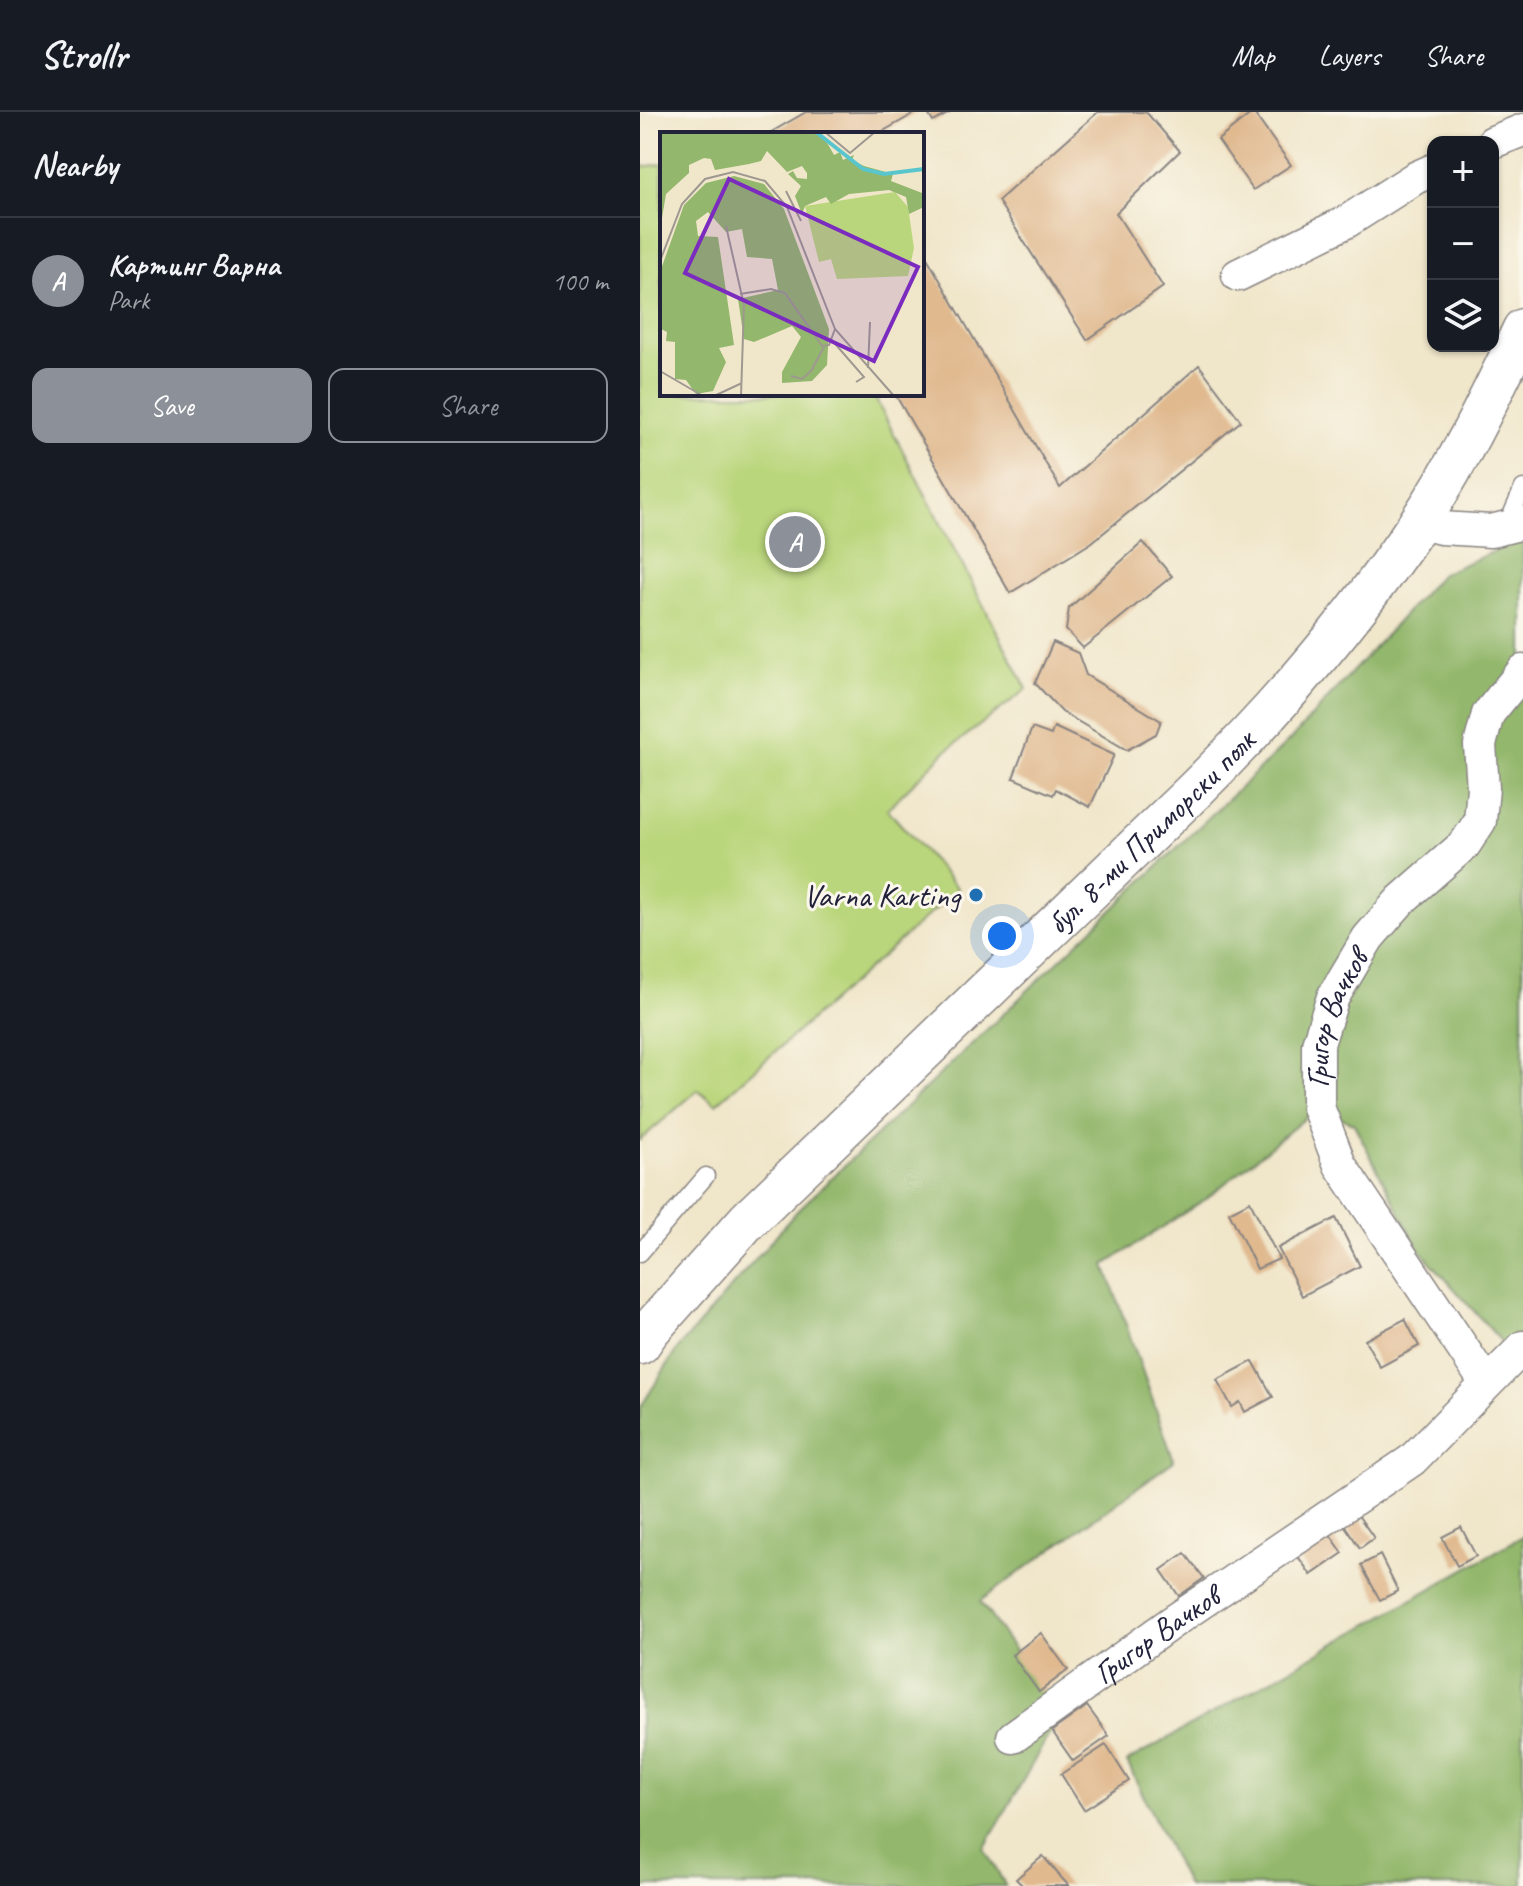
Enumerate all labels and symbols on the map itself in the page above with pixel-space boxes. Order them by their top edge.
inset map [660,132,924,396]
pin: A [769,512,821,572]
street label: бул. 8-ми Приморски полк [1038,719,1266,943]
place label: Varna Karting [803,875,962,916]
marker: Varna Karting [967,886,985,904]
your location [982,916,1022,956]
street label: Григор Вачков [1298,937,1381,1088]
street label: Григор Вачков [1085,1573,1232,1693]

